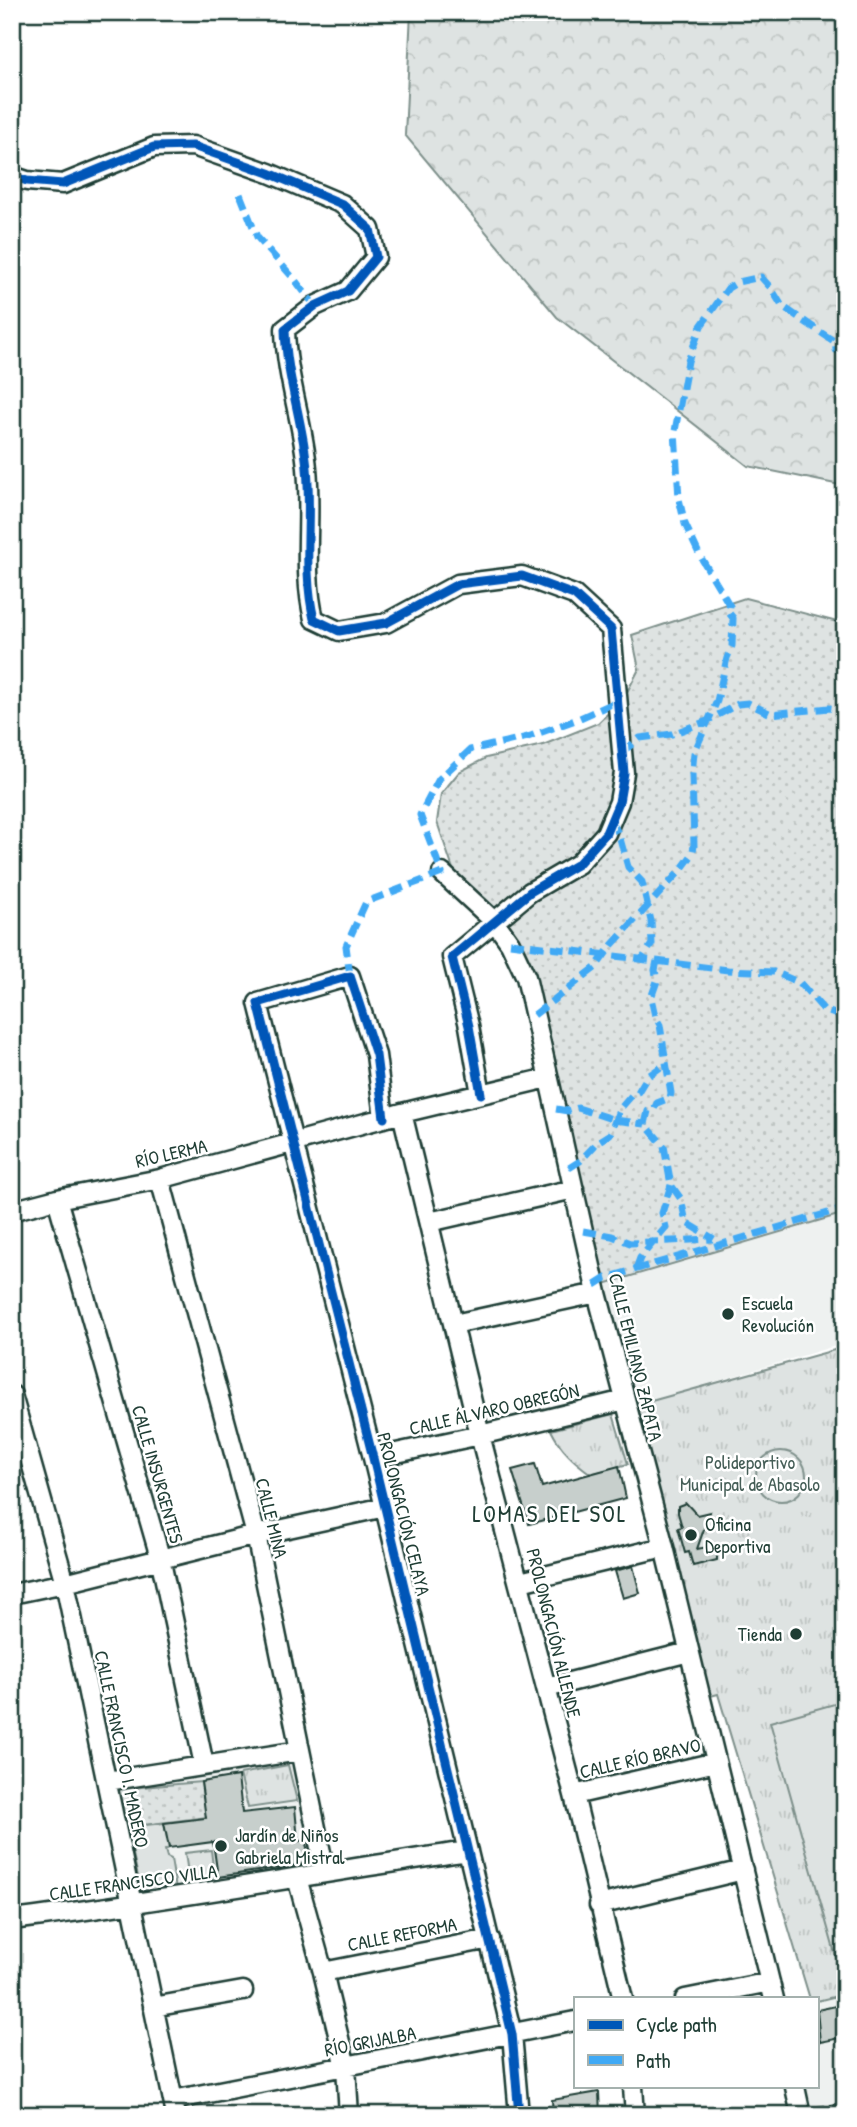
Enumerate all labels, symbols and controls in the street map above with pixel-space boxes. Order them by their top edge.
street label: RÍO LERMA [133,1132,209,1174]
street label: CALLE EMILIANO ZAPATA [603,1270,669,1444]
place label: Escuela Revolución [742,1290,814,1338]
marker: Escuela Revolución [720,1306,736,1322]
street label: CALLE ÁLVARO OBREGÓN [407,1377,581,1441]
street label: CALLE INSURGENTES [126,1402,190,1546]
street label: PROLONGACIÓN CELAYA [371,1430,437,1598]
park label: Polideportivo Municipal de Abasolo [680,1449,820,1497]
street label: CALLE MINA [249,1475,295,1561]
district label: LOMAS DEL SOL [473,1498,627,1529]
place label: Oficina Deportiva [705,1511,771,1559]
marker: Oficina Deportiva [683,1527,699,1543]
street label: PROLONGACIÓN ALLENDE [520,1546,588,1721]
place label: Tienda [738,1621,783,1647]
marker: Tienda [788,1626,804,1642]
street label: CALLE FRANCISCO I. MADERO [88,1648,156,1850]
street label: CALLE RÍO BRAVO [577,1731,703,1785]
place label: Jardín de Niños Gabriela Mistral [235,1822,346,1870]
marker: Jardín de Niños Gabriela Mistral [213,1838,229,1854]
street label: CALLE FRANCISCO VILLA [47,1857,219,1907]
street label: CALLE REFORMA [345,1911,459,1957]
legend [574,1997,818,2088]
text: Cycle path [636,2010,717,2039]
street label: RÍO GRIJALBA [322,2019,418,2063]
text: Path [636,2046,671,2075]

